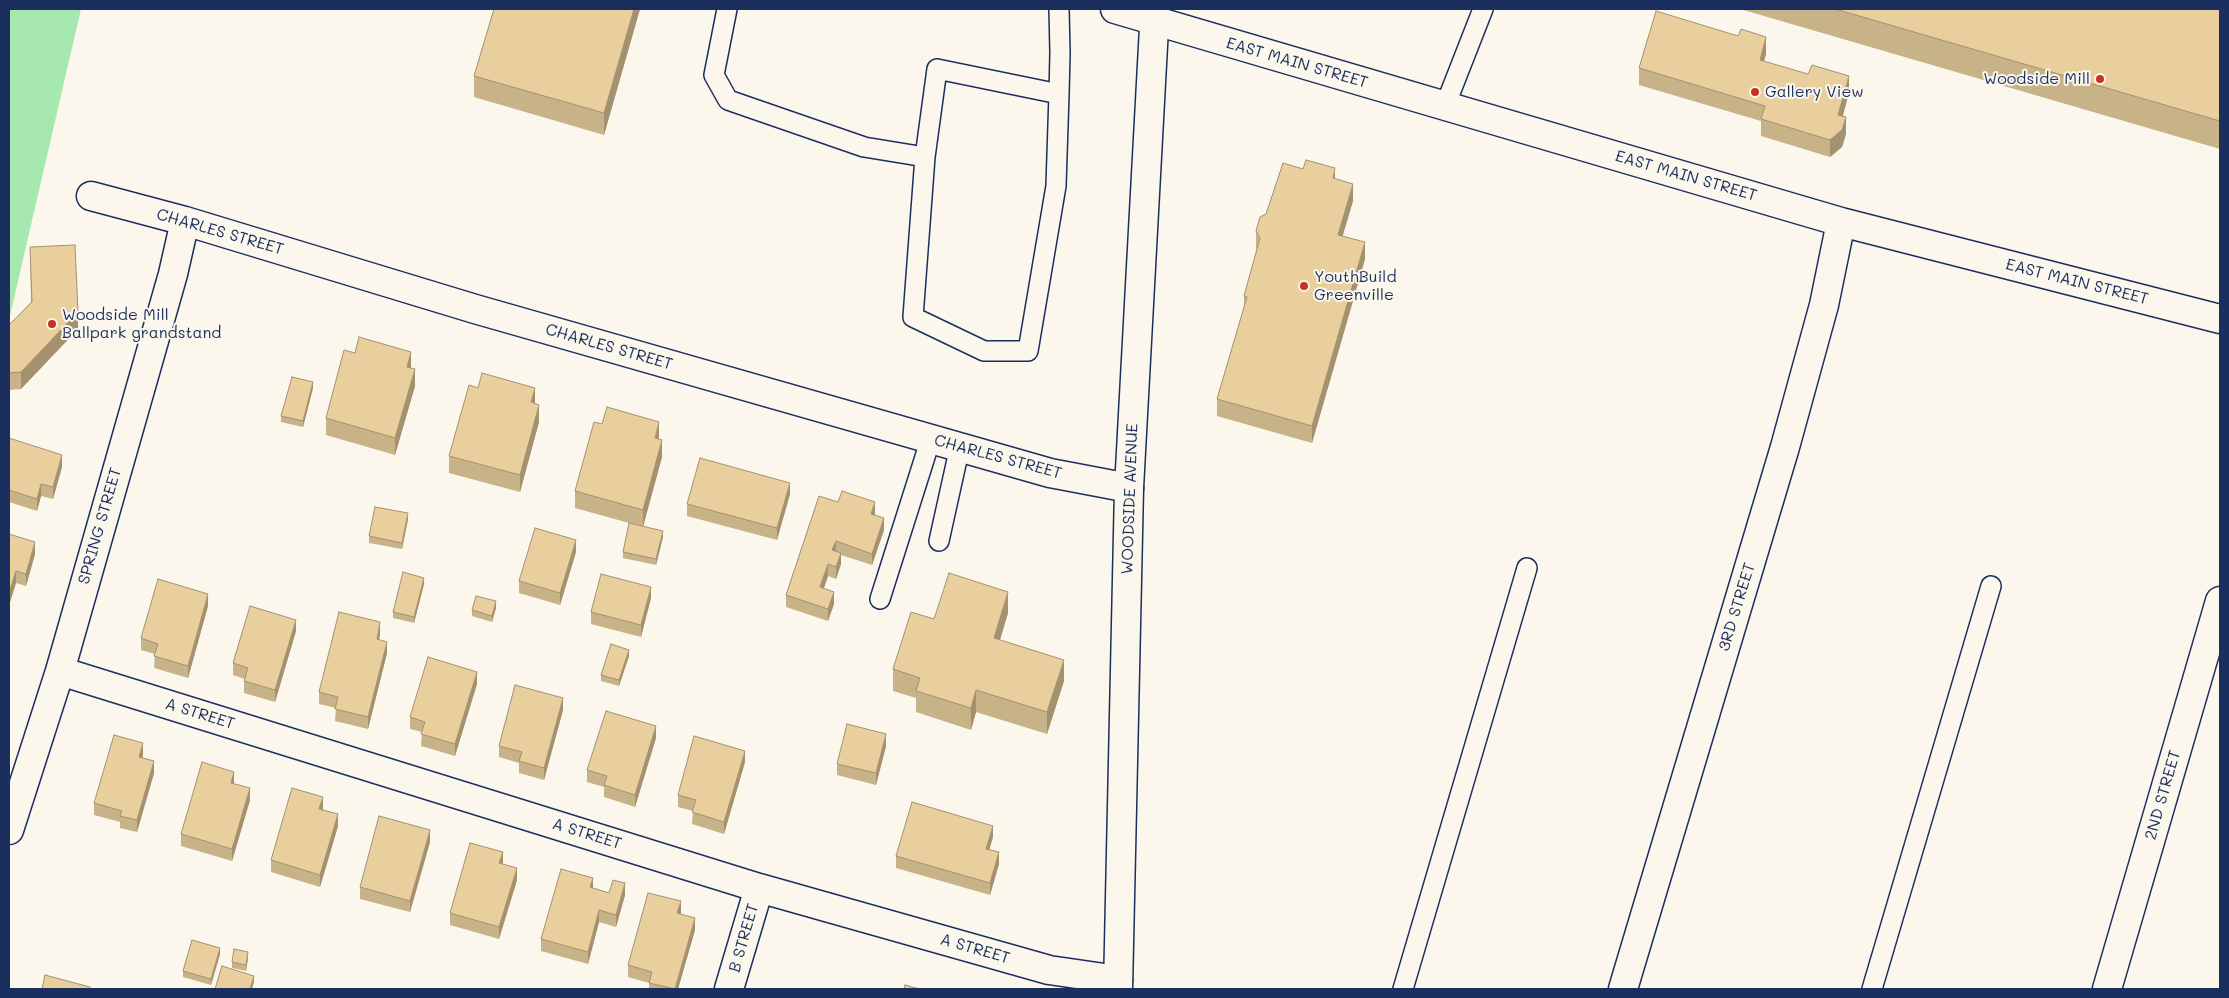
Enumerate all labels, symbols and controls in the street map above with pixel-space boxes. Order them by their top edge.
street label: EAST MAIN STREET [1224,34,1370,92]
place label: Woodside Mill [1983,69,2090,89]
marker: Woodside Mill [2094,73,2106,85]
place label: Gallery View [1765,82,1864,102]
marker: Gallery View [1749,86,1761,98]
street label: EAST MAIN STREET [1613,147,1759,205]
street label: CHARLES STREET [154,205,286,259]
street label: EAST MAIN STREET [2004,255,2150,309]
place label: YouthBuild Greenville [1314,267,1397,305]
marker: YouthBuild Greenville [1298,280,1310,292]
place label: Woodside Mill Ballpark grandstand [62,305,222,343]
marker: Woodside Mill Ballpark grandstand [46,318,58,330]
street label: CHARLES STREET [543,320,675,374]
street label: WOODSIDE AVENUE [1118,423,1142,575]
street label: CHARLES STREET [932,431,1064,483]
street label: SPRING STREET [74,466,126,586]
street label: 3RD STREET [1714,561,1760,653]
street label: A STREET [163,694,237,734]
street label: 2ND STREET [2141,748,2185,842]
street label: A STREET [550,814,624,854]
street label: B STREET [725,901,763,975]
street label: A STREET [938,930,1012,968]

